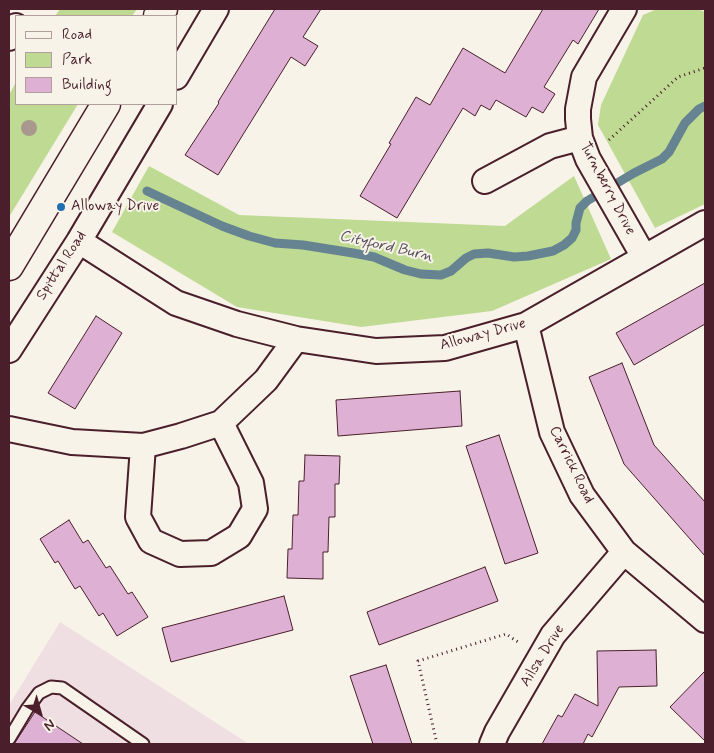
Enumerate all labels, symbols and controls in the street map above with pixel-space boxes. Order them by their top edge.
legend [15,15,178,105]
text: Road [62,25,92,45]
text: Park [62,50,92,70]
text: Building [62,75,112,95]
street label: Turnberry Drive [575,140,639,238]
place label: Alloway Drive [71,198,159,216]
marker: Alloway Drive [55,201,67,213]
water label: Cityford Burn [337,227,435,267]
street label: Spittal Road [33,228,91,304]
street label: Alloway Drive [438,315,528,355]
street label: Carrick Road [545,423,597,507]
street label: Ailsa Drive [517,622,569,690]
north arrow [15,688,65,738]
text: N [40,715,58,735]

